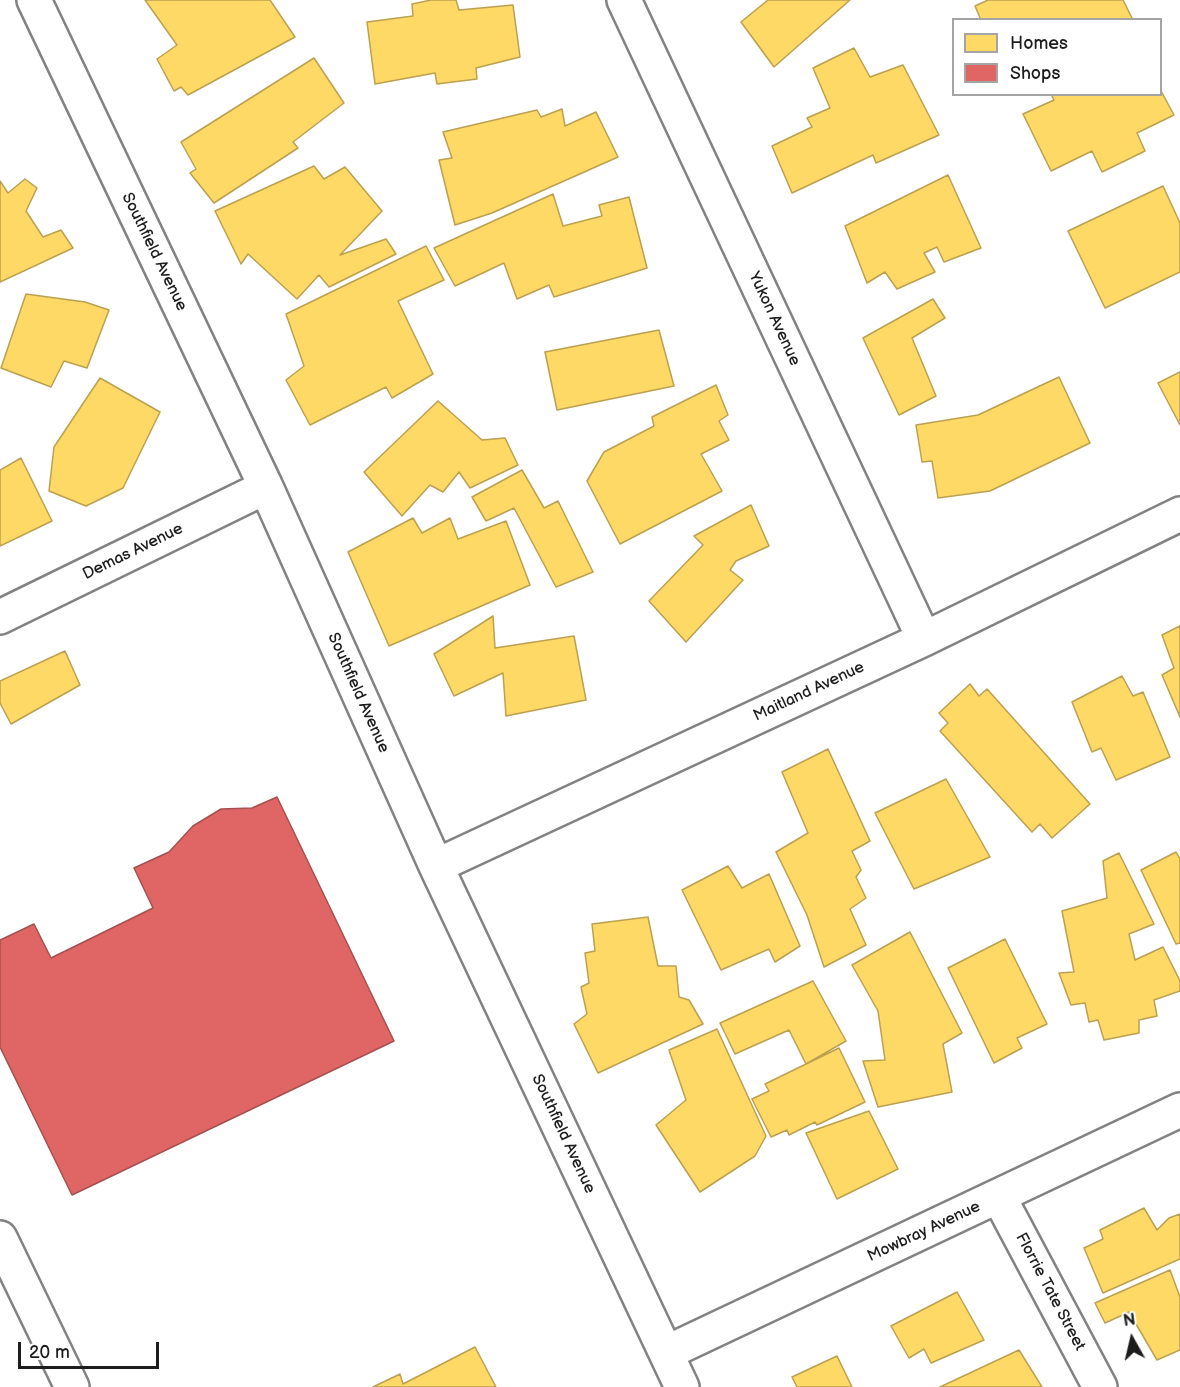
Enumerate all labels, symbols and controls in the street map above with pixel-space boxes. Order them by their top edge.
legend [952,18,1162,96]
text: Homes [1010,33,1068,54]
text: Shops [1010,63,1060,84]
street label: Southfield Avenue [117,190,191,314]
street label: Yukon Avenue [744,269,804,369]
street label: Demas Avenue [80,519,186,585]
street label: Southfield Avenue [323,630,393,756]
street label: Maitland Avenue [750,658,868,726]
street label: Southfield Avenue [527,1071,599,1197]
street label: Mowbray Avenue [865,1197,983,1267]
street label: Florrie Tate Street [1011,1230,1089,1354]
north arrow [1102,1309,1162,1369]
text: N [1122,1310,1137,1331]
scale bar [21,1330,162,1368]
text: 20 m [29,1342,70,1363]

